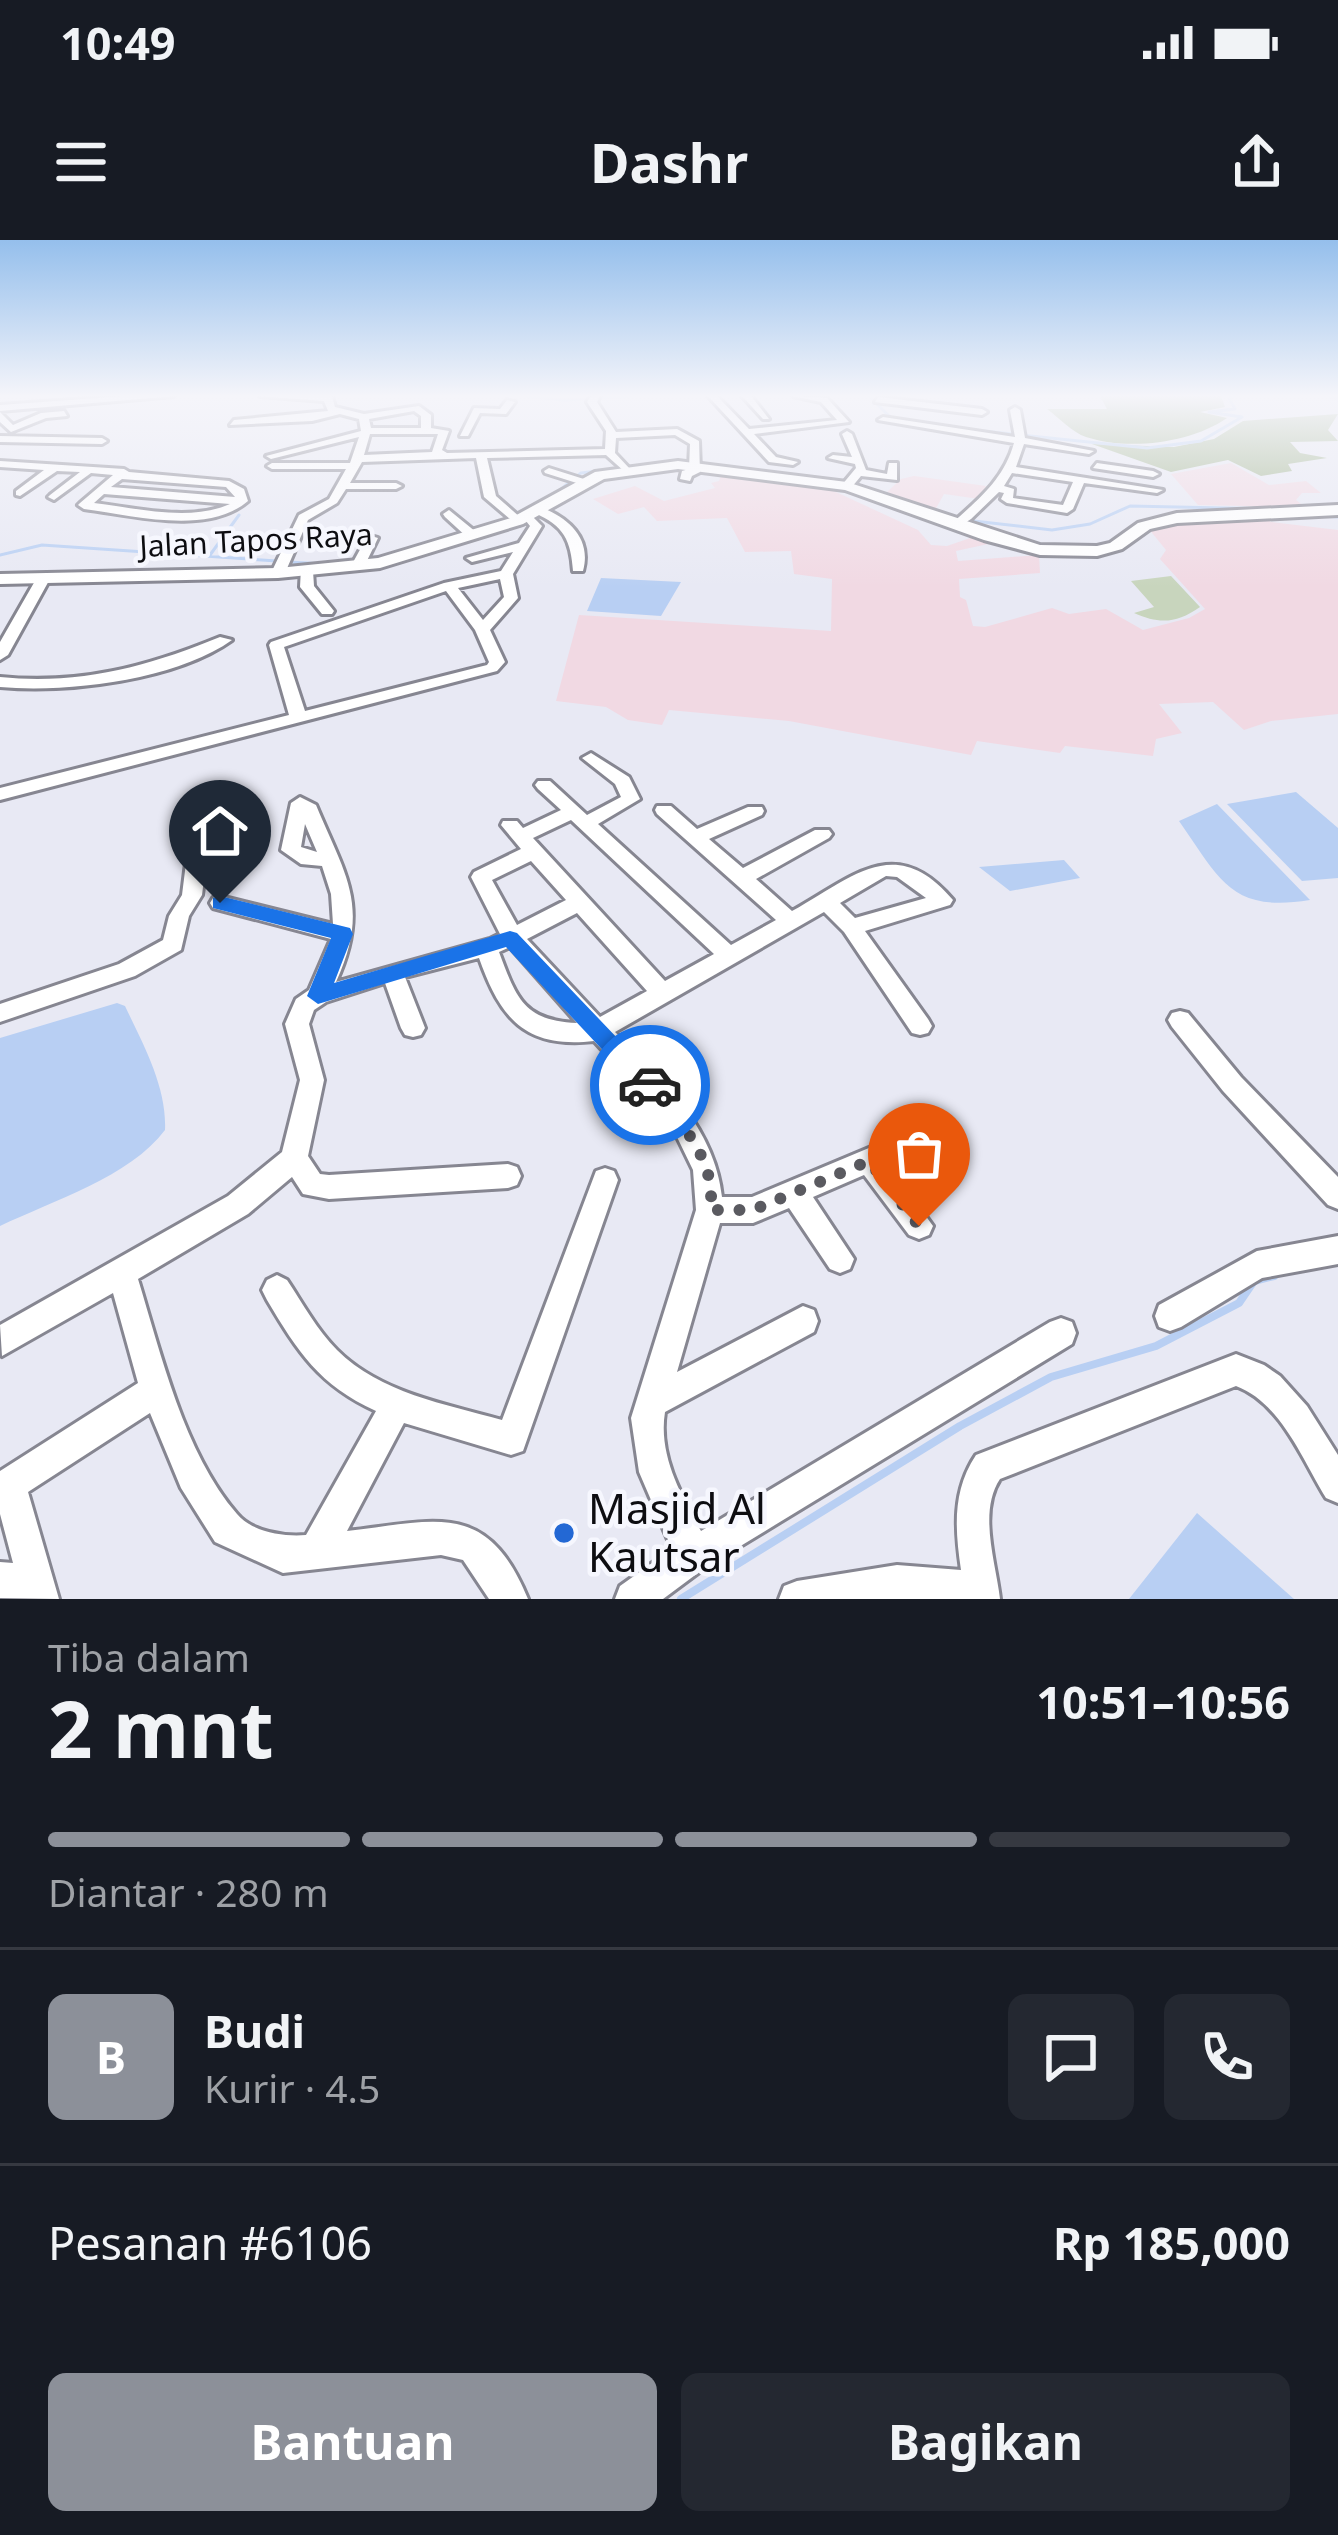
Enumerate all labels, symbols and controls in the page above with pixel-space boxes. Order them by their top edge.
text: 10:49 [60,12,176,73]
text: Dashr [590,125,748,199]
icon: menu [48,129,114,195]
icon: share [1224,129,1290,195]
street label: Jalan Tapos Raya [135,513,374,566]
pin [169,780,271,903]
icon: home [187,798,253,864]
courier [590,1025,710,1145]
icon: car [617,1052,683,1118]
pin [868,1103,970,1226]
icon: bag [886,1121,952,1187]
place label: Masjid Al Kautsar [588,1479,766,1584]
marker: Masjid Al Kautsar [551,1520,577,1546]
text: Tiba dalam [48,1630,250,1683]
text: 10:51–10:56 [1036,1671,1290,1732]
text: 2 mnt [48,1675,274,1781]
text: Diantar · 280 m [48,1865,329,1918]
button: chat [1008,1994,1134,2120]
button: phone [1164,1994,1290,2120]
text: Budi [204,2000,305,2061]
text: B [96,2026,126,2087]
text: Kurir · 4.5 [204,2061,380,2114]
text: Pesanan #6106 [48,2212,372,2273]
text: Rp 185,000 [1053,2212,1290,2273]
button: Bantuan [48,2373,657,2511]
button: Bagikan [681,2373,1290,2511]

